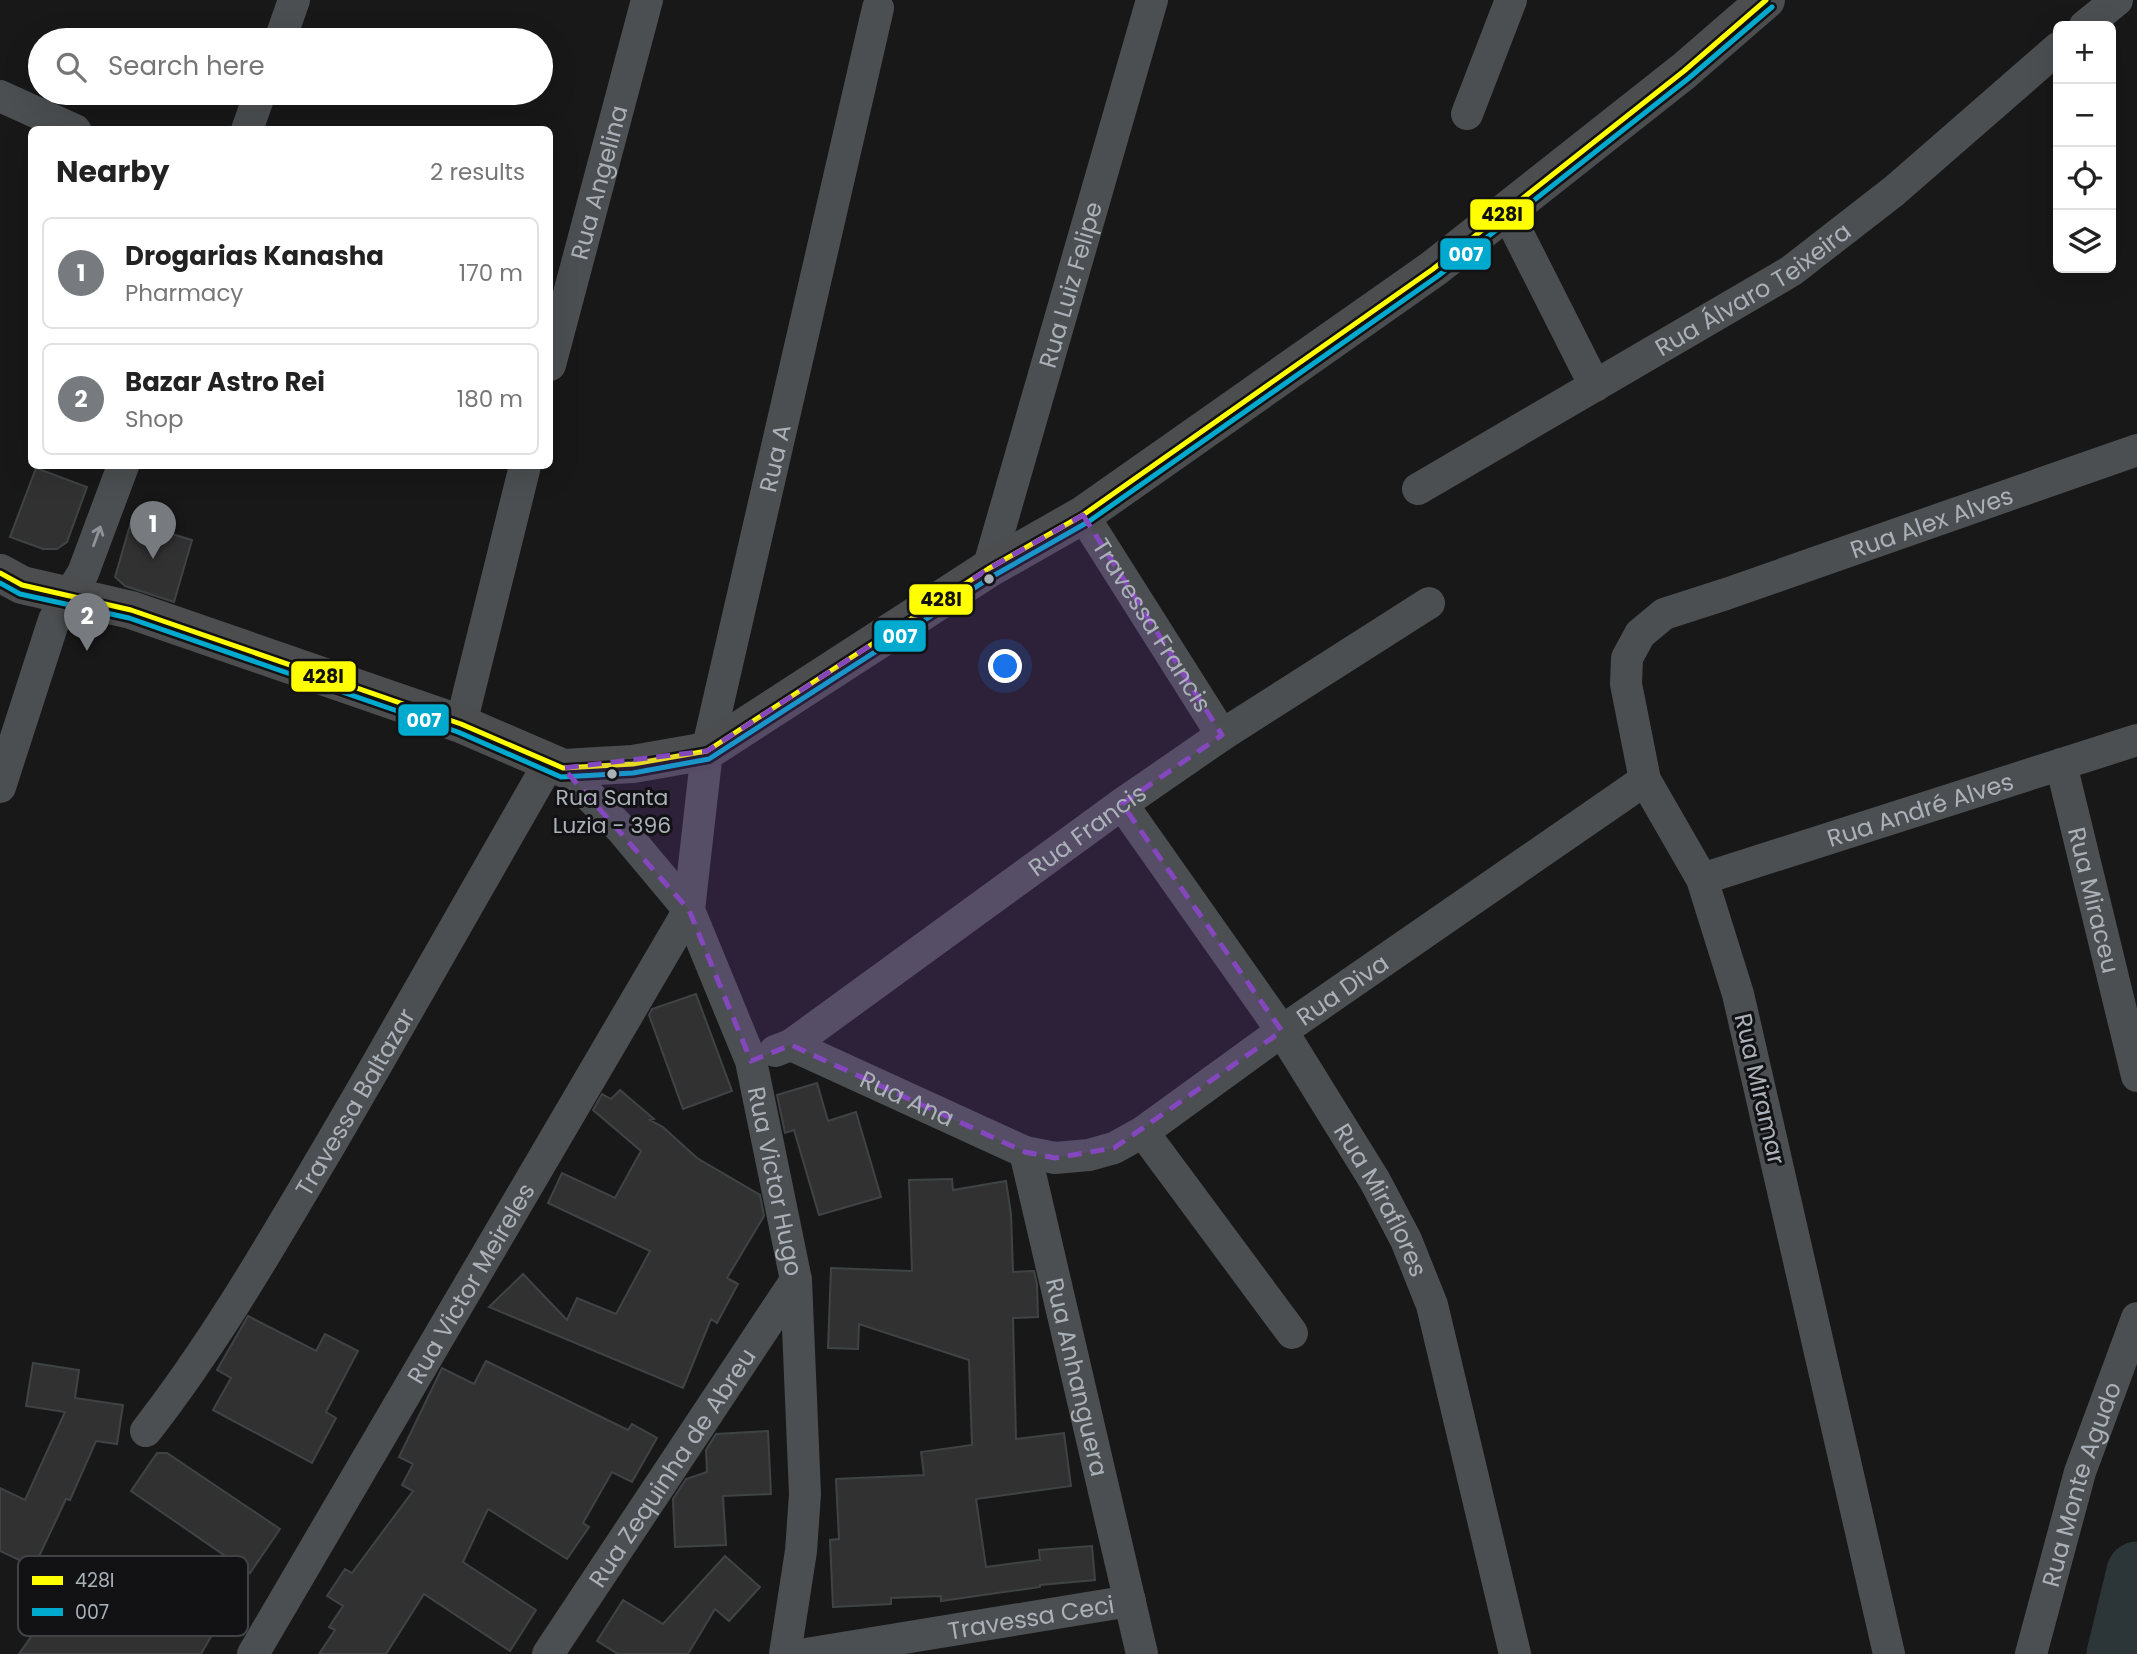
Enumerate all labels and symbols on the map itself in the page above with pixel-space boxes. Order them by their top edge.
street label: Rua Angelina [562,101,635,263]
street label: Rua Luiz Felipe [1030,198,1110,372]
line badge: 428I [1469,198,1535,231]
text: 428I [1481,201,1523,228]
street label: Rua Álvaro Teixeira [1649,214,1857,364]
line badge: 007 [1439,237,1492,271]
text: 007 [1449,241,1483,268]
street label: Rua A [751,421,798,495]
street label: Rua Alex Alves [1845,478,2017,566]
pin: 1 [130,501,176,559]
one-way arrow [91,525,104,547]
street label: Travessa Francis [1085,532,1220,718]
unlabelled marker [982,572,996,586]
line badge: 428I [908,583,974,616]
text: 428I [920,586,962,613]
pin: 2 [64,593,110,651]
line badge: 007 [873,619,927,653]
text: 007 [883,623,917,650]
your location [988,649,1022,683]
line badge: 428I [290,660,357,693]
text: 428I [302,663,344,690]
line badge: 007 [397,703,450,737]
text: 007 [407,707,441,734]
street label: Rua André Alves [1823,764,2017,854]
marker: Rua Santa Luzia - 396 [605,767,619,781]
street label: Rua Francis [1021,776,1152,884]
place label: Rua Santa Luzia - 396 [553,782,671,841]
street label: Rua Miraceu [2060,824,2128,976]
street label: Rua Diva [1289,946,1395,1033]
street label: Travessa Baltazar [287,1002,422,1202]
street label: Rua Miramar [1727,1010,1793,1168]
street label: Rua Ana [855,1062,960,1134]
street label: Rua Victor Hugo [740,1084,811,1279]
street label: Rua Miraflores [1327,1117,1435,1282]
street label: Rua Victor Meireles [399,1177,542,1389]
street label: Rua Anhanguera [1038,1274,1117,1479]
street label: Rua Zequinha de Abreu [581,1341,763,1593]
street label: Rua Monte Agudo [2033,1377,2129,1590]
legend [18,1556,248,1636]
text: 428I [75,1567,115,1594]
street label: Travessa Ceci [945,1587,1117,1647]
text: 007 [75,1599,109,1626]

